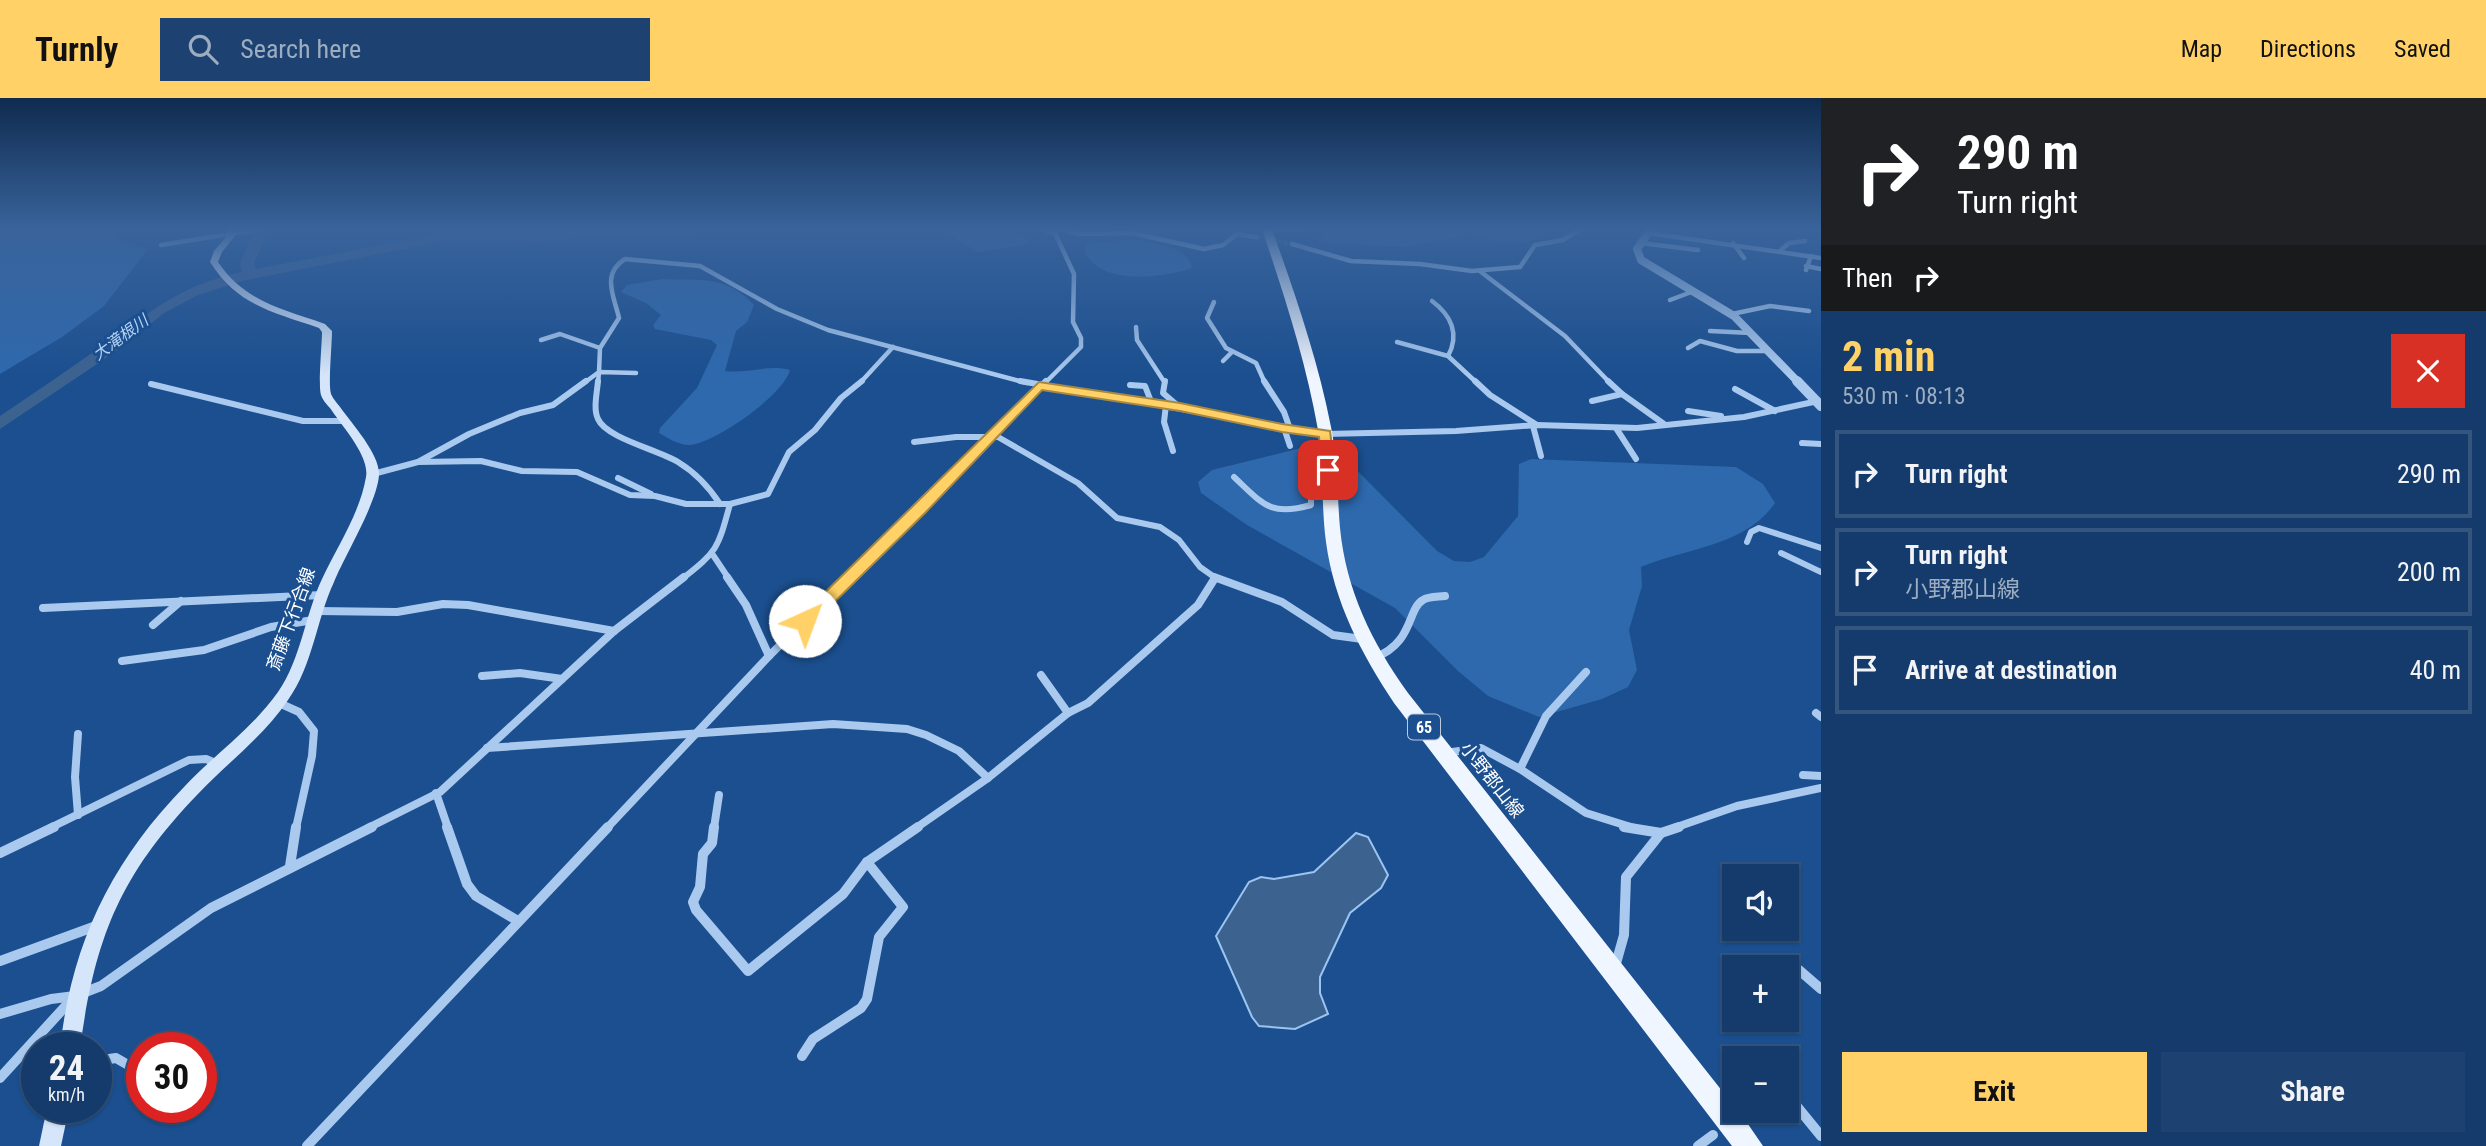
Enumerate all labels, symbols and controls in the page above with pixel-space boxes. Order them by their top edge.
search box [160,18,650,81]
text: Turnly [35,30,118,69]
icon: search [184,30,222,68]
text: Search here [240,34,361,64]
text: Map [2181,35,2222,63]
text: Directions [2260,35,2356,63]
text: Saved [2394,35,2451,63]
text: 290 m [1957,124,2079,181]
icon: right [1842,126,1933,217]
text: Turn right [1957,183,2078,221]
icon: right [1907,259,1945,297]
text: Then [1842,263,1893,293]
water label: 大滝根川 [89,310,153,364]
text: 2 min [1842,332,1935,381]
button: close [2391,334,2465,408]
text: 530 m · 08:13 [1842,383,1966,410]
pin [1298,440,1358,500]
icon: arrive [1309,451,1347,489]
icon: right [1846,455,1884,493]
text: Turn right [1905,459,2007,489]
text: 290 m [2397,459,2461,489]
text: Turn right [1905,540,2007,570]
icon: right [1846,553,1884,591]
text: 200 m [2397,557,2461,587]
street label: 斎藤下行合線 [262,564,319,673]
text: 小野郡山線 [1905,576,2020,603]
position arrow [768,584,842,658]
icon: arrive [1846,651,1884,689]
text: Arrive at destination [1905,655,2117,685]
text: 40 m [2410,655,2461,685]
road number: 65 [1408,714,1440,740]
street label: 小野郡山線 [1456,738,1528,822]
map controls [1722,864,1799,1123]
button: sound [1722,864,1799,941]
button: + [1722,955,1799,1032]
speed limit sign: 30 [126,1032,217,1123]
button: − [1722,1046,1799,1123]
text: 24 [49,1048,84,1089]
button: Exit [1842,1052,2147,1132]
button: Share [2161,1052,2465,1132]
text: km/h [48,1084,85,1105]

